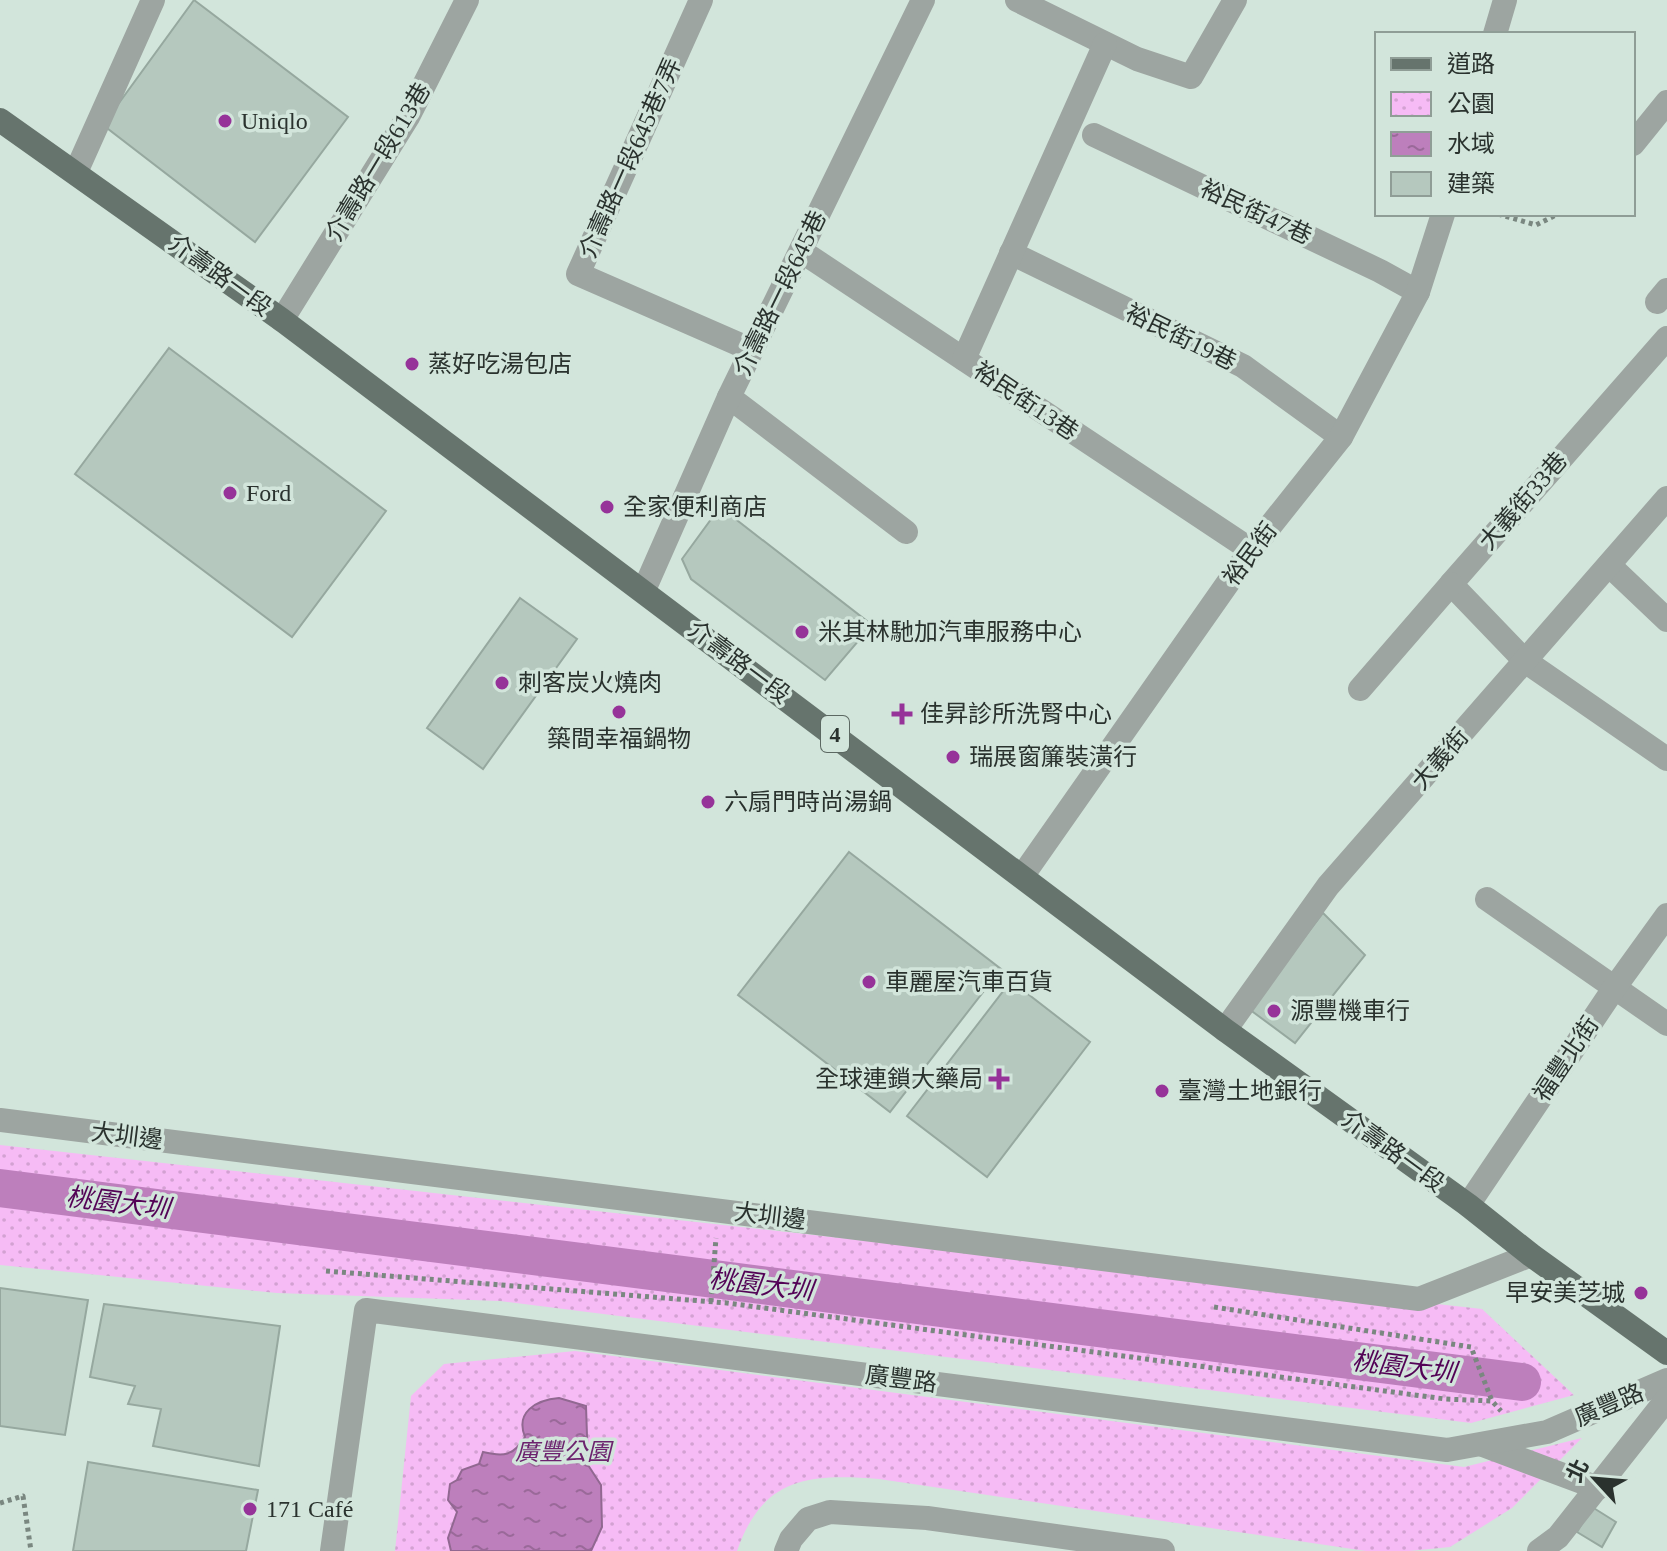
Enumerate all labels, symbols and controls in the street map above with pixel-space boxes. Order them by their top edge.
legend [1375,32,1635,216]
text: 道路 [1447,51,1495,77]
street label: 介壽路一段645巷7弄 [574,54,686,262]
street label: 介壽路一段613巷 [321,78,435,246]
text: 公園 [1447,91,1495,117]
place label: Uniqlo [241,108,308,134]
marker: Uniqlo [216,112,234,130]
text: 水域 [1447,131,1495,157]
text: 建築 [1447,171,1495,197]
street label: 裕民街47巷 [1196,175,1316,249]
street label: 介壽路一段645巷 [729,206,831,380]
street label: 介壽路一段 [164,229,276,321]
street label: 裕民街19巷 [1121,299,1241,375]
place label: 蒸好吃湯包店 [428,351,572,377]
marker: 蒸好吃湯包店 [403,355,421,373]
street label: 裕民街13巷 [969,357,1083,445]
street label: 大義街33巷 [1474,447,1572,555]
place label: Ford [246,480,291,506]
marker: Ford [221,484,239,502]
place label: 全家便利商店 [623,494,767,520]
marker: 全家便利商店 [598,498,616,516]
street label: 裕民街 [1218,517,1282,591]
street label: 介壽路一段 [683,616,795,708]
place label: 米其林馳加汽車服務中心 [818,619,1082,645]
marker: 米其林馳加汽車服務中心 [793,623,811,641]
place label: 刺客炭火燒肉 [518,670,662,696]
marker: 刺客炭火燒肉 [493,674,511,692]
place label: 佳昇診所洗腎中心 [920,701,1112,727]
marker: 築間幸福鍋物 [610,703,628,721]
marker: 佳昇診所洗腎中心 [891,703,913,725]
road number: 4 [821,716,849,752]
street label: 大義街 [1407,723,1473,795]
place label: 築間幸福鍋物 [547,726,691,752]
place label: 瑞展窗簾裝潢行 [969,744,1137,770]
marker: 瑞展窗簾裝潢行 [944,748,962,766]
place label: 六扇門時尚湯鍋 [724,789,892,815]
marker: 六扇門時尚湯鍋 [699,793,717,811]
place label: 車麗屋汽車百貨 [885,969,1053,995]
marker: 車麗屋汽車百貨 [860,973,878,991]
place label: 源豐機車行 [1290,998,1410,1024]
marker: 源豐機車行 [1265,1002,1283,1020]
street label: 福豐北街 [1528,1012,1604,1106]
place label: 全球連鎖大藥局 [815,1066,983,1092]
marker: 全球連鎖大藥局 [990,1070,1008,1088]
place label: 臺灣土地銀行 [1178,1078,1322,1104]
marker: 臺灣土地銀行 [1153,1082,1171,1100]
street label: 介壽路一段 [1337,1105,1449,1197]
street label: 大圳邊 [90,1119,164,1153]
water label: 桃園大圳 [65,1182,175,1224]
street label: 大圳邊 [733,1199,807,1233]
water label: 桃園大圳 [708,1264,818,1306]
place label: 早安美芝城 [1505,1280,1625,1306]
marker: 早安美芝城 [1632,1284,1650,1302]
water label: 桃園大圳 [1351,1346,1461,1388]
street label: 廣豐路 [864,1362,938,1396]
street label: 廣豐路 [1571,1379,1647,1431]
park label: 廣豐公園 [515,1439,614,1465]
north arrow [1555,1439,1635,1519]
text: 北 [1561,1455,1594,1486]
place label: 171 Café [266,1496,353,1522]
marker: 171 Café [241,1500,259,1518]

